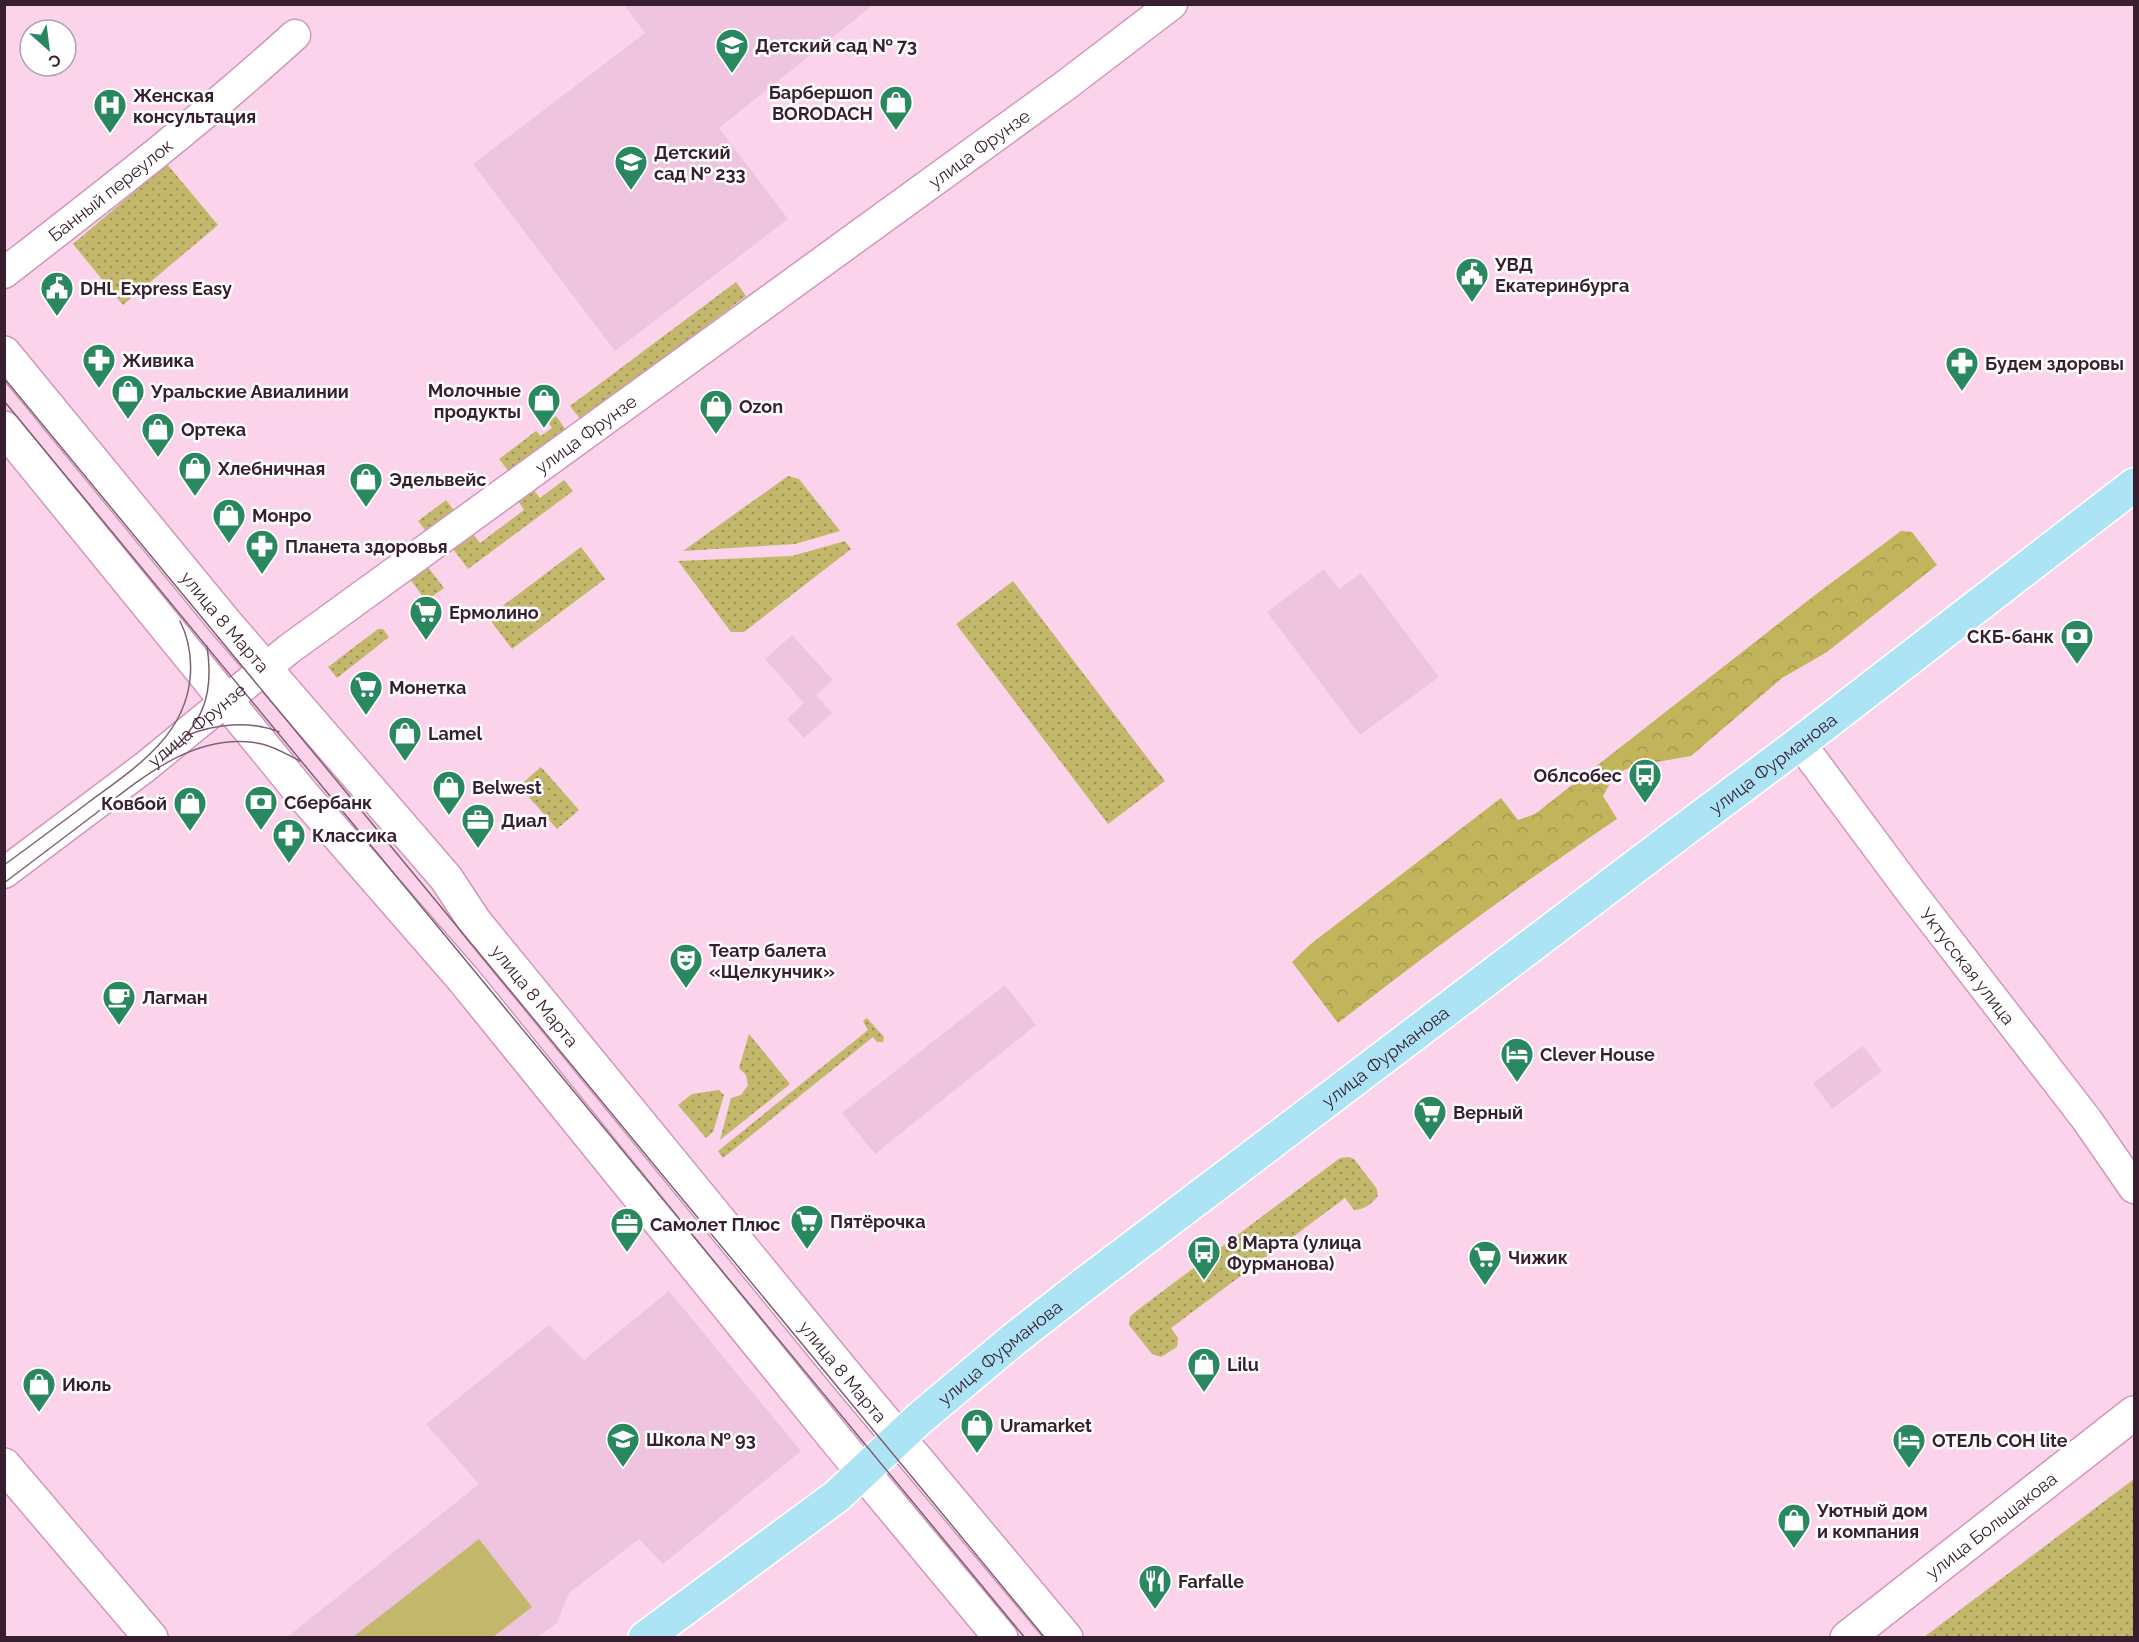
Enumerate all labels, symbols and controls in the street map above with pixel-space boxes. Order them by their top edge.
north arrow [18,18,78,78]
school or university icon: Детский сад № 73 [714,27,750,74]
place label: Детский сад № 73 [755,35,917,56]
text: С [45,50,64,72]
place label: Барбершоп BORODACH [769,82,873,124]
shop icon: Барбершоп BORODACH [878,84,914,131]
place label: Женская консультация [133,85,256,127]
hospital icon: Женская консультация [92,87,128,134]
street label: улица Фрунзе [924,104,1034,192]
street label: Банный переулок [44,134,177,245]
place label: Детский сад № 233 [654,142,746,184]
school or university icon: Детский сад № 233 [613,144,649,191]
place label: УВД Екатеринбурга [1494,254,1629,296]
public building icon: УВД Екатеринбурга [1454,256,1490,303]
public building icon: DHL Express Easy [39,270,75,317]
place label: DHL Express Easy [80,278,232,299]
pharmacy icon: Живика [81,342,117,389]
pharmacy icon: Будем здоровы [1944,345,1980,392]
place label: Живика [122,350,194,371]
place label: Будем здоровы [1985,353,2124,374]
shop icon: Уральские Авиалинии [110,373,146,420]
place label: Молочные продукты [428,380,521,422]
place label: Уральские Авиалинии [150,381,349,402]
shop icon: Молочные продукты [526,382,562,429]
shop icon: Ozon [698,388,734,435]
street label: улица Фрунзе [531,390,641,478]
place label: Ozon [739,396,783,417]
shop icon: Ортека [140,411,176,458]
place label: Ортека [181,419,246,440]
shop icon: Хлебничная [177,450,213,497]
place label: Хлебничная [217,458,325,479]
shop icon: Эдельвейс [348,461,384,508]
place label: Эдельвейс [389,469,486,490]
shop icon: Монро [211,497,247,544]
place label: Монро [252,505,312,526]
pharmacy icon: Планета здоровья [244,528,280,575]
place label: Планета здоровья [285,536,448,557]
street label: улица 8 Марта [177,567,274,676]
supermarket icon: Ермолино [408,594,444,641]
place label: Ермолино [449,602,539,623]
bank icon: СКБ-банк [2059,618,2095,665]
place label: СКБ-банк [1967,626,2054,647]
supermarket icon: Монетка [348,669,384,716]
place label: Монетка [389,677,466,698]
street label: улица Фрунзе [143,678,250,771]
street label: улица Фурманова [1705,708,1841,818]
shop icon: Lamel [387,715,423,762]
place label: Lamel [428,723,482,744]
bus stop icon: Облсобес [1627,757,1663,804]
place label: Облсобес [1533,765,1622,786]
shop icon: Belwest [431,769,467,816]
place label: Belwest [472,777,542,798]
bank icon: Сбербанк [243,784,279,831]
shop icon: Ковбой [172,785,208,832]
place label: Сбербанк [284,792,372,813]
place label: Ковбой [101,793,167,814]
office icon: Диал [460,802,496,849]
place label: Диал [501,810,547,831]
pharmacy icon: Классика [271,817,307,864]
place label: Классика [312,825,397,846]
street label: Уктусская улица [1916,903,2019,1028]
street label: улица 8 Марта [487,940,583,1051]
place label: Театр балета «Щелкунчик» [709,940,835,982]
theatre icon: Театр балета «Щелкунчик» [668,942,704,989]
cafe icon: Лагман [101,979,137,1026]
place label: Лагман [142,987,208,1008]
street label: улица Фурманова [1317,1001,1453,1111]
hotel icon: Clever House [1499,1036,1535,1083]
place label: Clever House [1540,1044,1655,1065]
supermarket icon: Верный [1412,1094,1448,1141]
place label: Верный [1453,1102,1523,1123]
supermarket icon: Пятёрочка [789,1203,825,1250]
office icon: Самолет Плюс [609,1206,645,1253]
place label: Пятёрочка [830,1211,926,1232]
place label: Самолет Плюс [650,1214,780,1235]
place label: 8 Марта (улица Фурманова) [1227,1232,1361,1274]
bus stop icon: 8 Марта (улица Фурманова) [1186,1234,1222,1281]
supermarket icon: Чижик [1467,1239,1503,1286]
place label: Чижик [1508,1247,1568,1268]
street label: улица Фурманова [933,1295,1066,1409]
street label: улица 8 Марта [795,1316,891,1427]
shop icon: Lilu [1186,1346,1222,1393]
place label: Lilu [1227,1354,1259,1375]
shop icon: Июль [21,1366,57,1413]
place label: Июль [62,1374,111,1395]
shop icon: Uramarket [959,1407,995,1454]
place label: Uramarket [1000,1415,1092,1436]
school or university icon: Школа № 93 [605,1421,641,1468]
hotel icon: ОТЕЛЬ СОН lite [1891,1422,1927,1469]
place label: Школа № 93 [646,1429,756,1450]
place label: ОТЕЛЬ СОН lite [1932,1430,2068,1451]
street label: улица Большакова [1921,1467,2061,1583]
place label: Уютный дом и компания [1816,1500,1928,1542]
shop icon: Уютный дом и компания [1776,1502,1812,1549]
restaurant icon: Farfalle [1137,1563,1173,1610]
place label: Farfalle [1178,1571,1244,1592]

